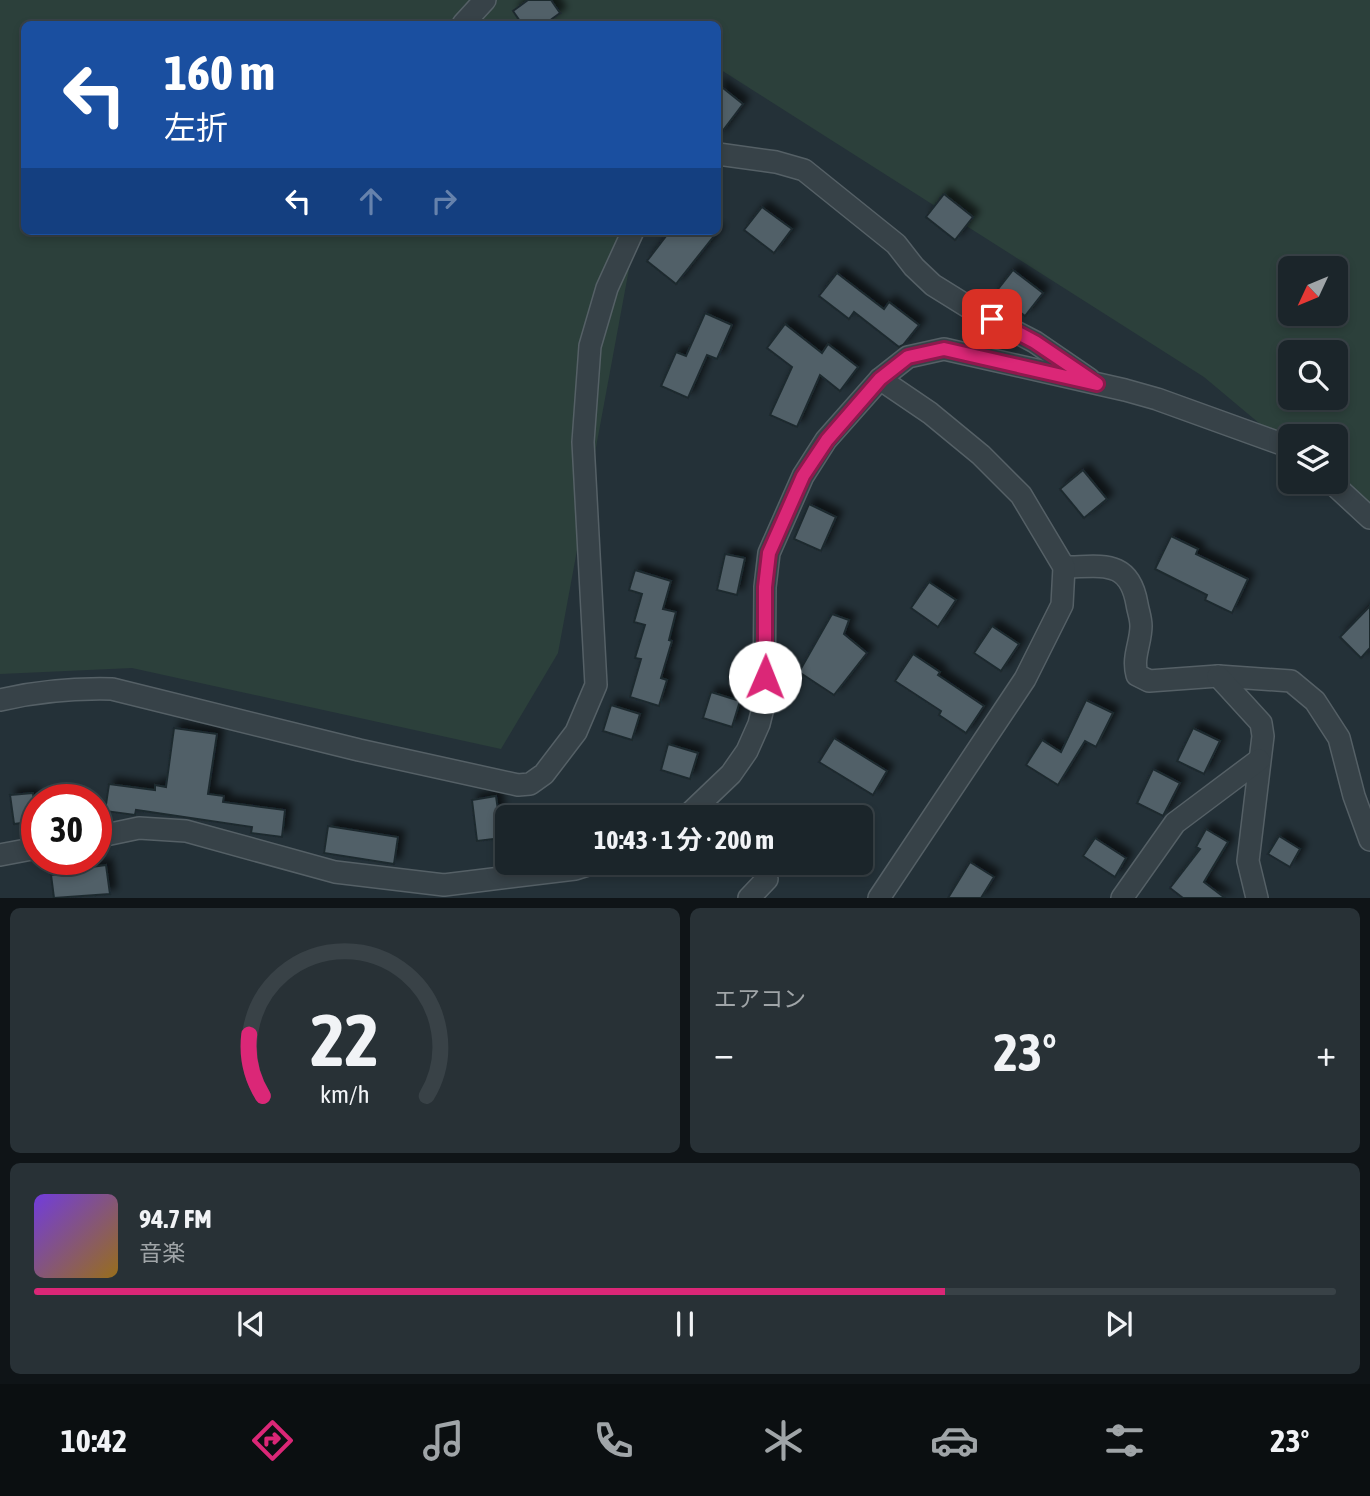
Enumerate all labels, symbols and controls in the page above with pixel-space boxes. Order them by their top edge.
text: 160 m [164,44,275,100]
icon: left [49,49,140,140]
text: 左折 [164,109,228,146]
icon: left [279,182,317,220]
icon: ahead [352,182,390,220]
icon: right [425,182,463,220]
north arrow [1278,256,1348,326]
map controls [1278,256,1348,494]
pin [962,289,1022,349]
icon: arrive [973,300,1011,338]
button: search [1278,340,1348,410]
button: layers [1278,424,1348,494]
position arrow [728,640,802,714]
speed limit sign: 30 [21,784,112,875]
text: 10:43 · 1 分 · 200 m [594,825,774,855]
text: エアコン [714,986,806,1012]
text: 22 [311,999,379,1082]
text: 23° [993,1022,1057,1082]
text: − [714,1031,734,1074]
text: + [1316,1031,1336,1074]
text: km/h [320,1080,370,1108]
text: 94.7 FM [139,1204,212,1234]
text: 音楽 [139,1240,185,1266]
icon: previous [232,1305,270,1343]
icon: pause [666,1305,704,1343]
icon: next [1100,1305,1138,1343]
icon: directions [248,1416,297,1465]
icon: music [419,1416,468,1465]
icon: phone [589,1416,638,1465]
icon: climate [759,1416,808,1465]
icon: car [930,1416,979,1465]
icon: filters [1100,1416,1149,1465]
text: 10:42 [61,1422,127,1459]
text: 23° [1270,1422,1309,1459]

